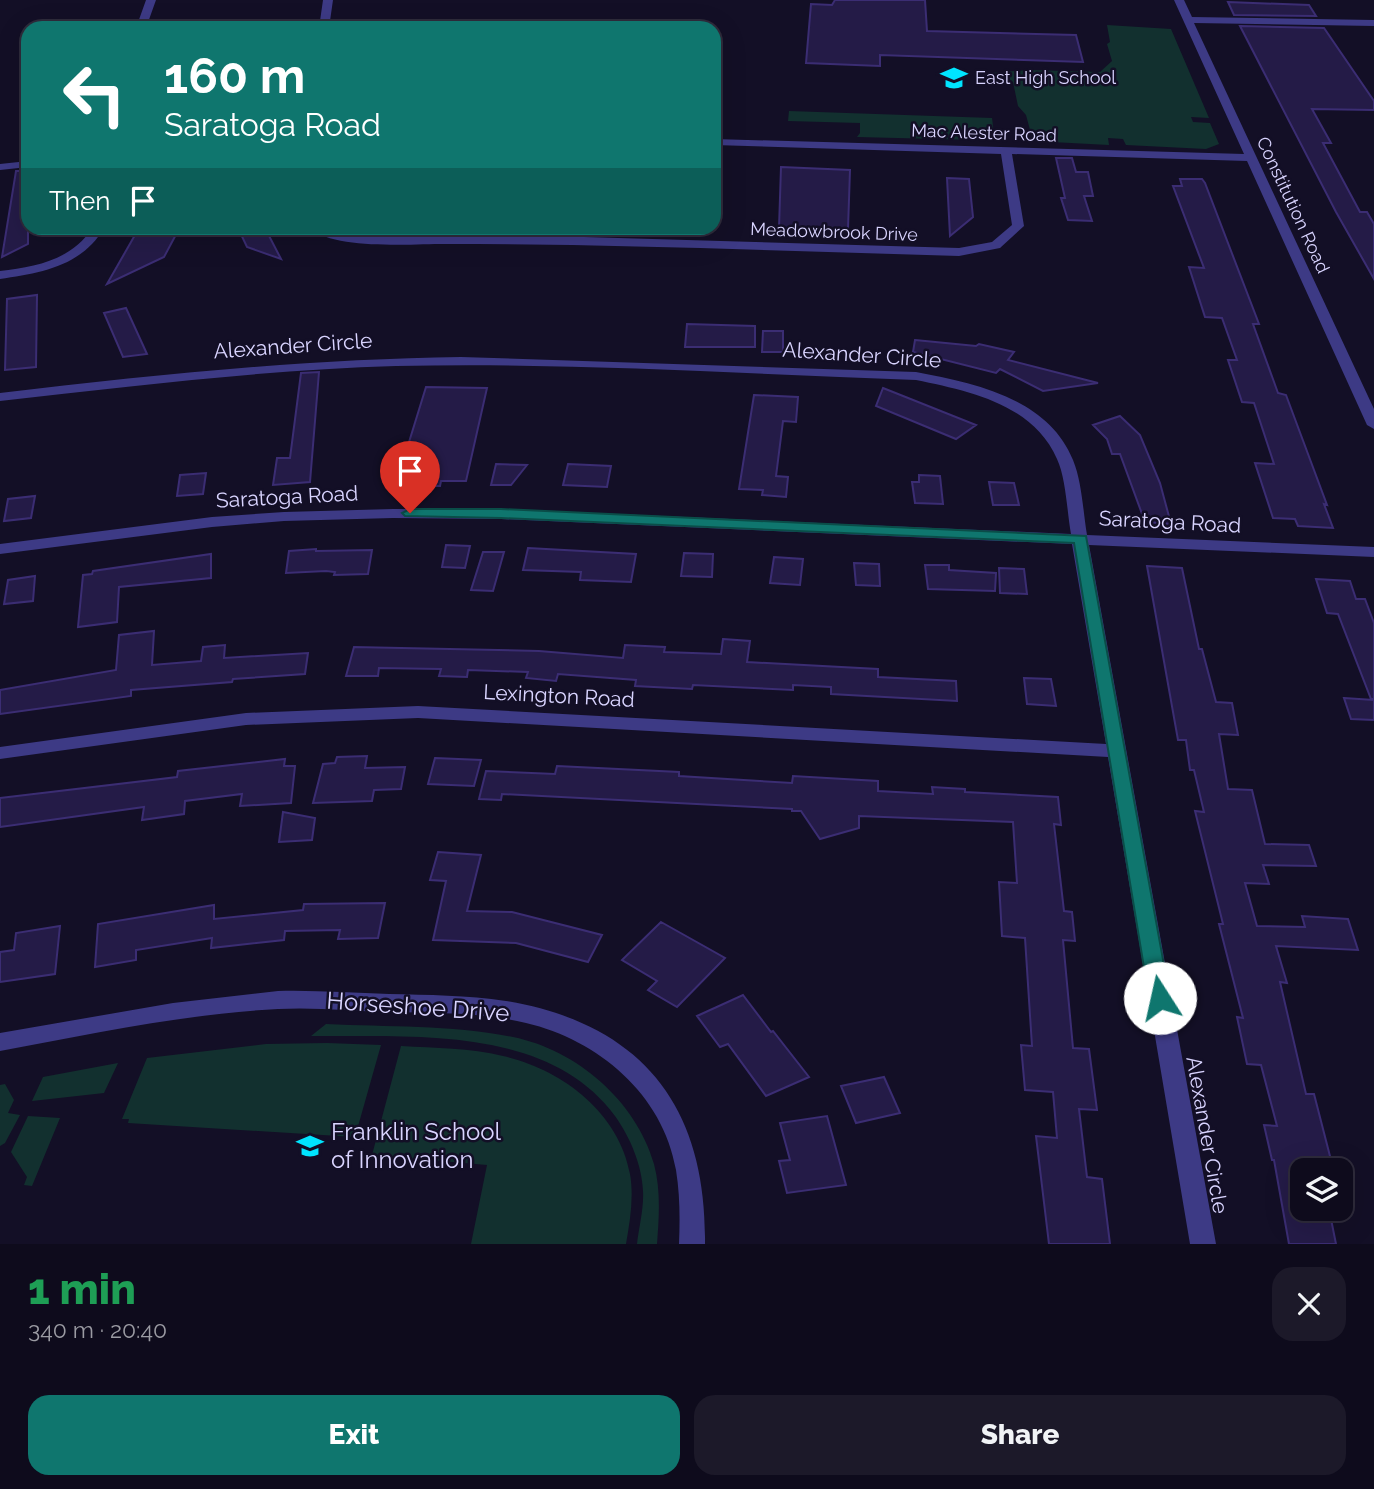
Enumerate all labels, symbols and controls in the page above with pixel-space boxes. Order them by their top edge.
text: 160 m [164,47,305,104]
icon: left [49,49,140,140]
school or university icon: East High School [939,63,969,93]
place label: East High School [975,67,1116,88]
text: Saratoga Road [164,106,381,143]
street label: Mac Alester Road [911,119,1057,146]
street label: Constitution Road [1253,133,1334,276]
icon: arrive [124,182,162,220]
text: Then [49,186,110,216]
street label: Meadowbrook Drive [750,218,919,245]
street label: Alexander Circle [213,327,373,364]
street label: Alexander Circle [782,336,942,373]
pin [380,441,440,513]
icon: arrive [391,452,429,490]
street label: Saratoga Road [215,480,359,513]
street label: Saratoga Road [1098,505,1242,538]
street label: Lexington Road [483,679,635,712]
position arrow [1123,961,1197,1035]
street label: Horseshoe Drive [326,986,510,1027]
street label: Alexander Circle [1181,1054,1234,1215]
place label: Franklin School of Innovation [331,1117,502,1174]
school or university icon: Franklin School of Innovation [295,1131,325,1161]
map controls [1290,1158,1353,1221]
button: layers [1290,1158,1353,1221]
text: 1 min [28,1265,136,1314]
button: close [1272,1267,1346,1341]
text: 340 m · 20:40 [28,1316,167,1343]
button: Exit [28,1395,680,1475]
button: Share [694,1395,1346,1475]

